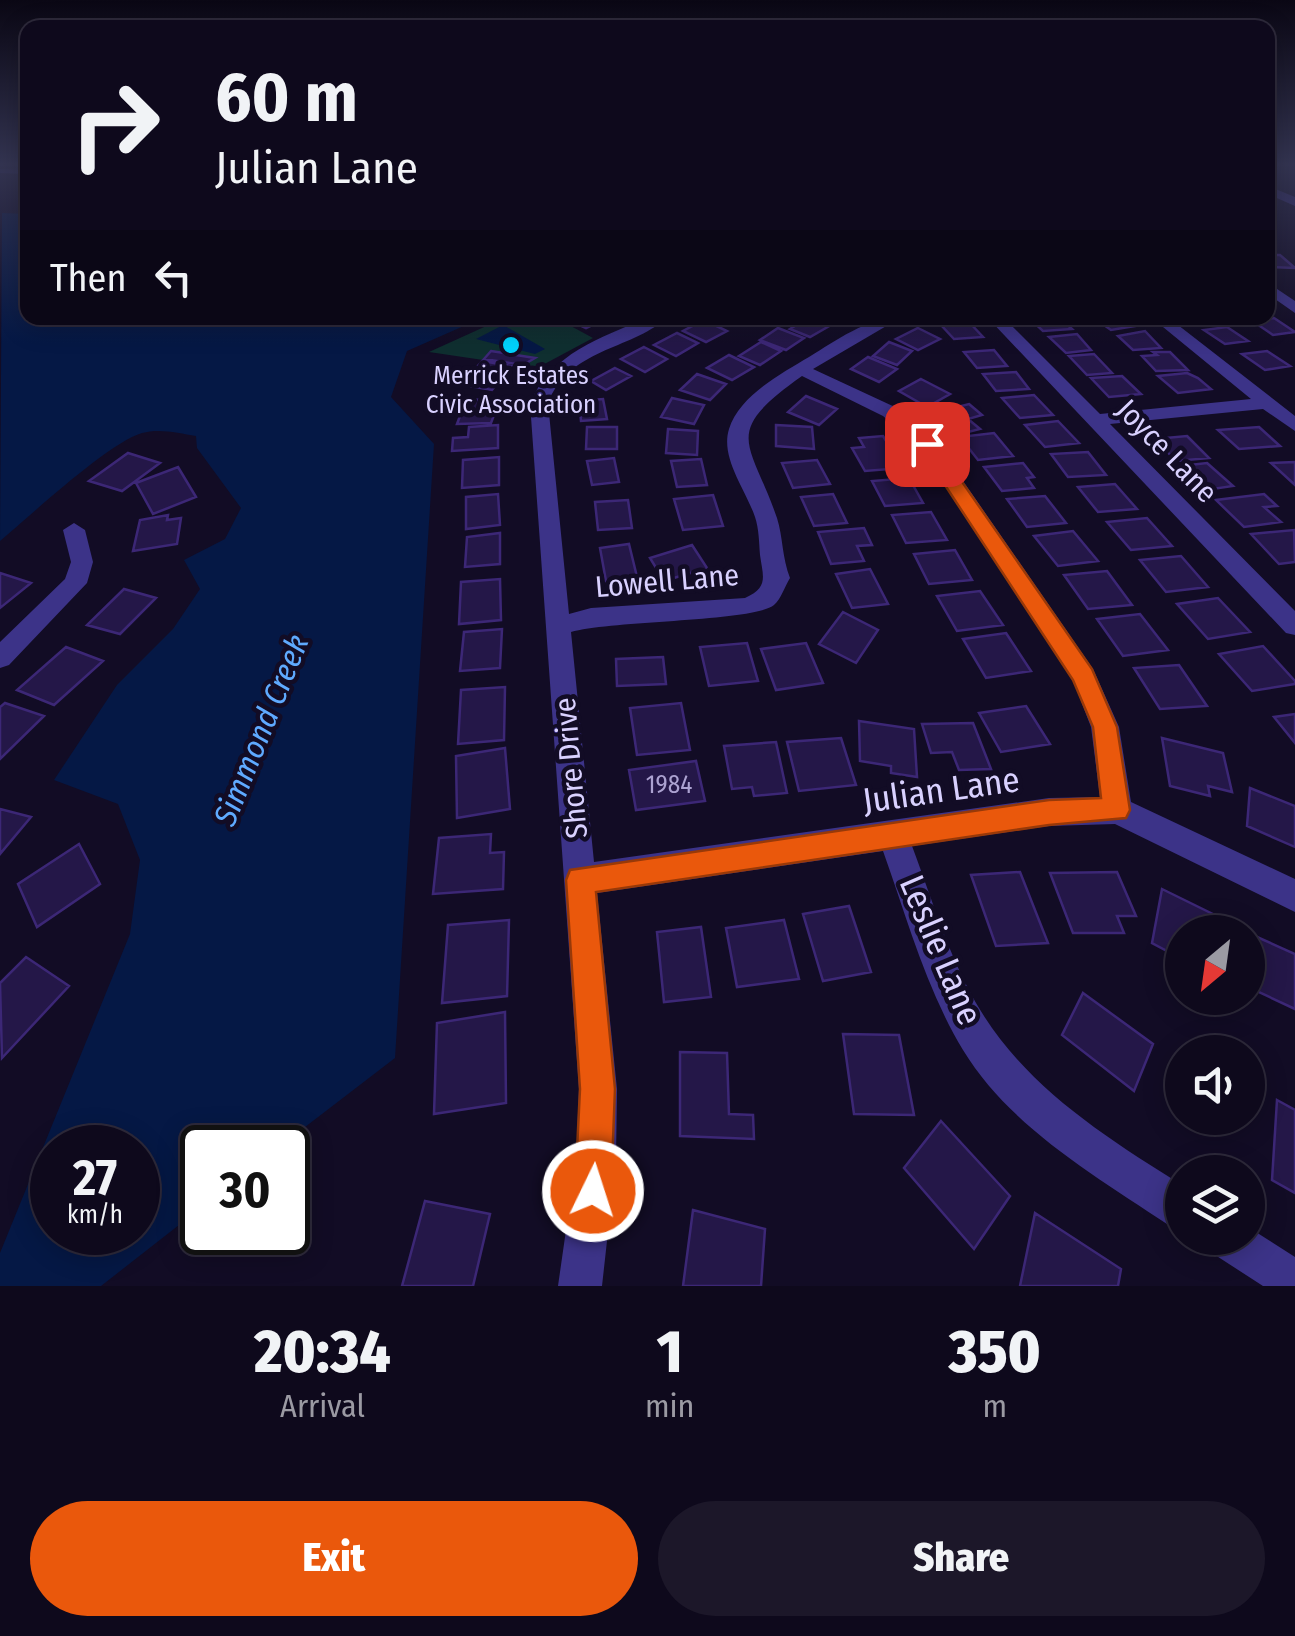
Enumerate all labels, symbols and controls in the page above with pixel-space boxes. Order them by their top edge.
text: 60 m [215,56,358,140]
icon: right [50,60,180,190]
text: Julian Lane [215,141,418,195]
icon: left [146,250,201,305]
text: Then [50,255,126,301]
marker: Merrick Estates Civic Association [500,334,522,356]
place label: Merrick Estates Civic Association [426,361,596,420]
street label: Joyce Lane [1109,392,1225,510]
pin [885,402,970,487]
icon: arrive [900,417,955,472]
street label: Lowell Lane [594,557,740,605]
water label: Simmond Creek [205,629,317,832]
street label: Shore Drive [547,696,595,840]
street label: Julian Lane [860,758,1022,822]
house number: 1984 [646,770,692,800]
street label: Leslie Lane [891,869,991,1031]
north arrow [1165,915,1265,1015]
map controls [1165,915,1265,1255]
button: sound [1165,1035,1265,1135]
speed limit sign: 30 [180,1125,310,1255]
position arrow [541,1139,645,1243]
text: 27 [73,1148,117,1208]
button: layers [1165,1155,1265,1255]
text: km/h [67,1200,123,1230]
text: 20:34 [254,1316,391,1388]
text: 1 [657,1316,683,1388]
text: 350 [949,1316,1041,1388]
text: Arrival [280,1387,365,1425]
text: min [645,1387,694,1425]
text: m [982,1387,1007,1425]
button: Exit [30,1501,638,1616]
button: Share [658,1501,1265,1616]

